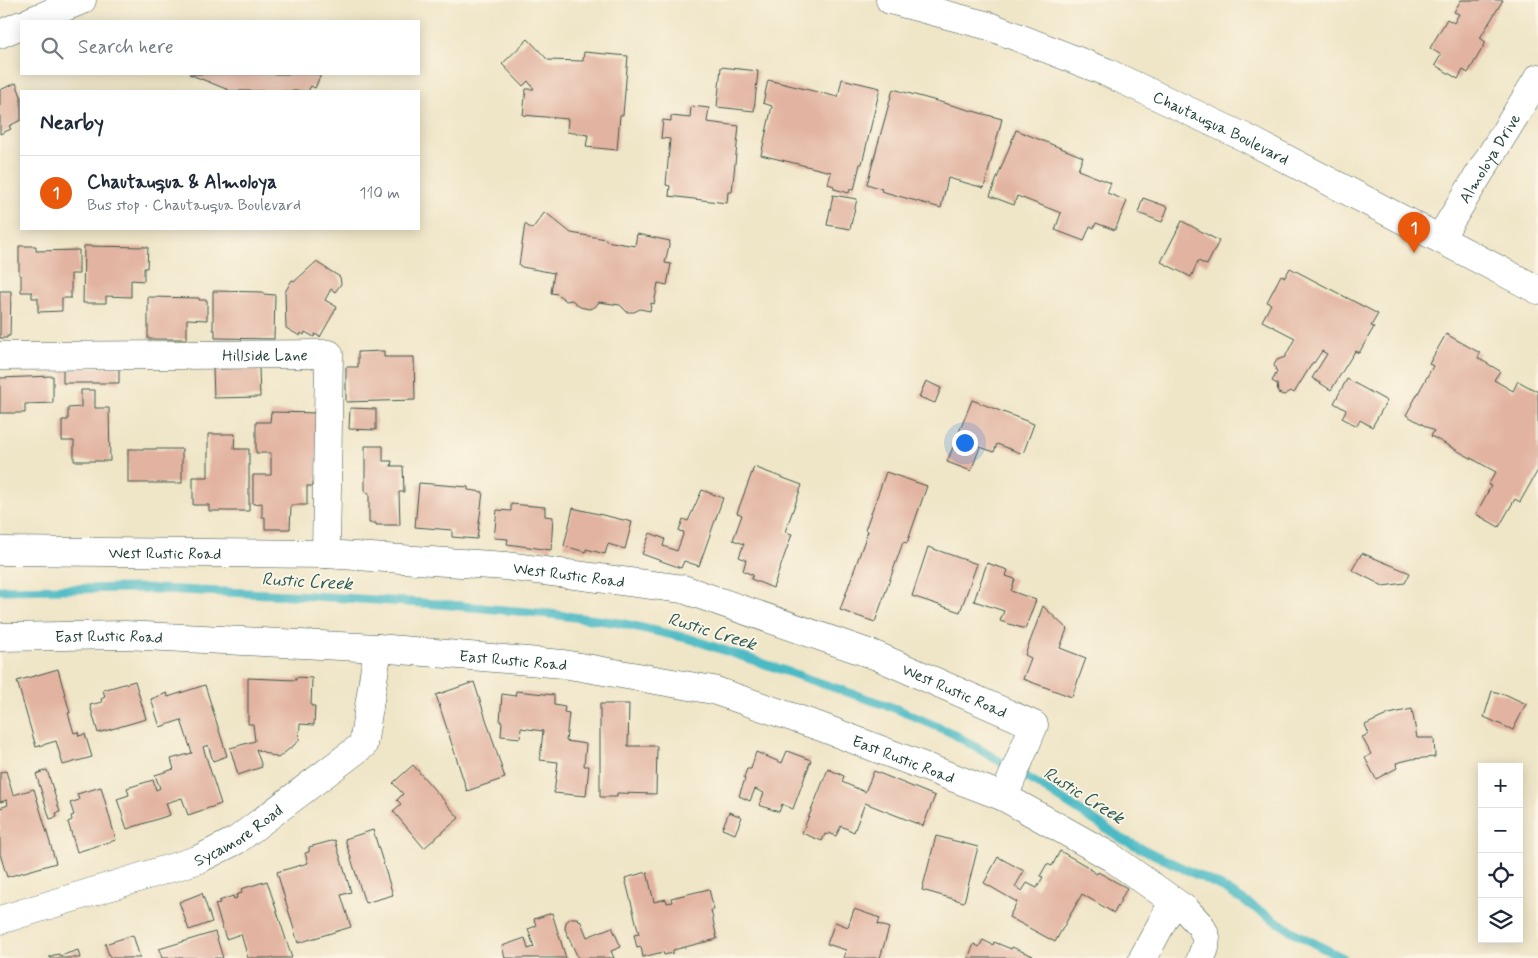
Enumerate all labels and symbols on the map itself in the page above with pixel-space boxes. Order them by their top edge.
street label: Chautauqua Boulevard [1149,87,1292,171]
street label: Almoloya Drive [1455,109,1526,208]
pin: 1 [1398,212,1430,253]
street label: Hillside Lane [222,345,308,367]
your location [952,430,978,456]
street label: West Rustic Road [109,543,221,565]
street label: West Rustic Road [512,558,626,593]
water label: Rustic Creek [261,568,354,596]
water label: Rustic Creek [665,607,760,657]
street label: East Rustic Road [55,626,163,649]
street label: East Rustic Road [458,646,568,676]
street label: West Rustic Road [898,659,1010,724]
street label: East Rustic Road [849,731,957,789]
water label: Rustic Creek [1038,762,1129,831]
street label: Sycamore Road [191,800,287,872]

